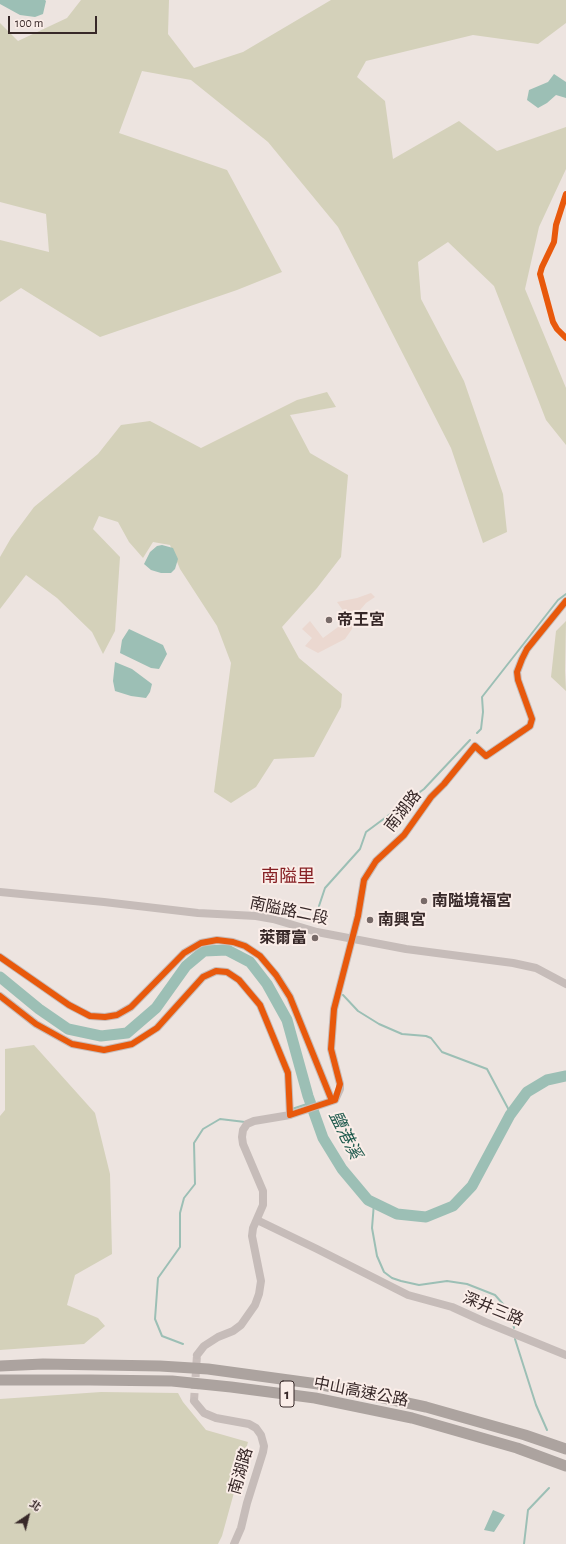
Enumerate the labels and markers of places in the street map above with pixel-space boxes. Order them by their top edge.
place label: 帝王宮 [337,610,385,630]
marker: 帝王宮 [324,615,334,625]
place label: 南隘境福宮 [432,891,512,911]
marker: 南隘境福宮 [419,896,429,906]
place label: 南興宮 [378,910,426,930]
marker: 南興宮 [365,915,375,925]
place label: 萊爾富 [259,928,307,948]
marker: 萊爾富 [310,933,320,943]

